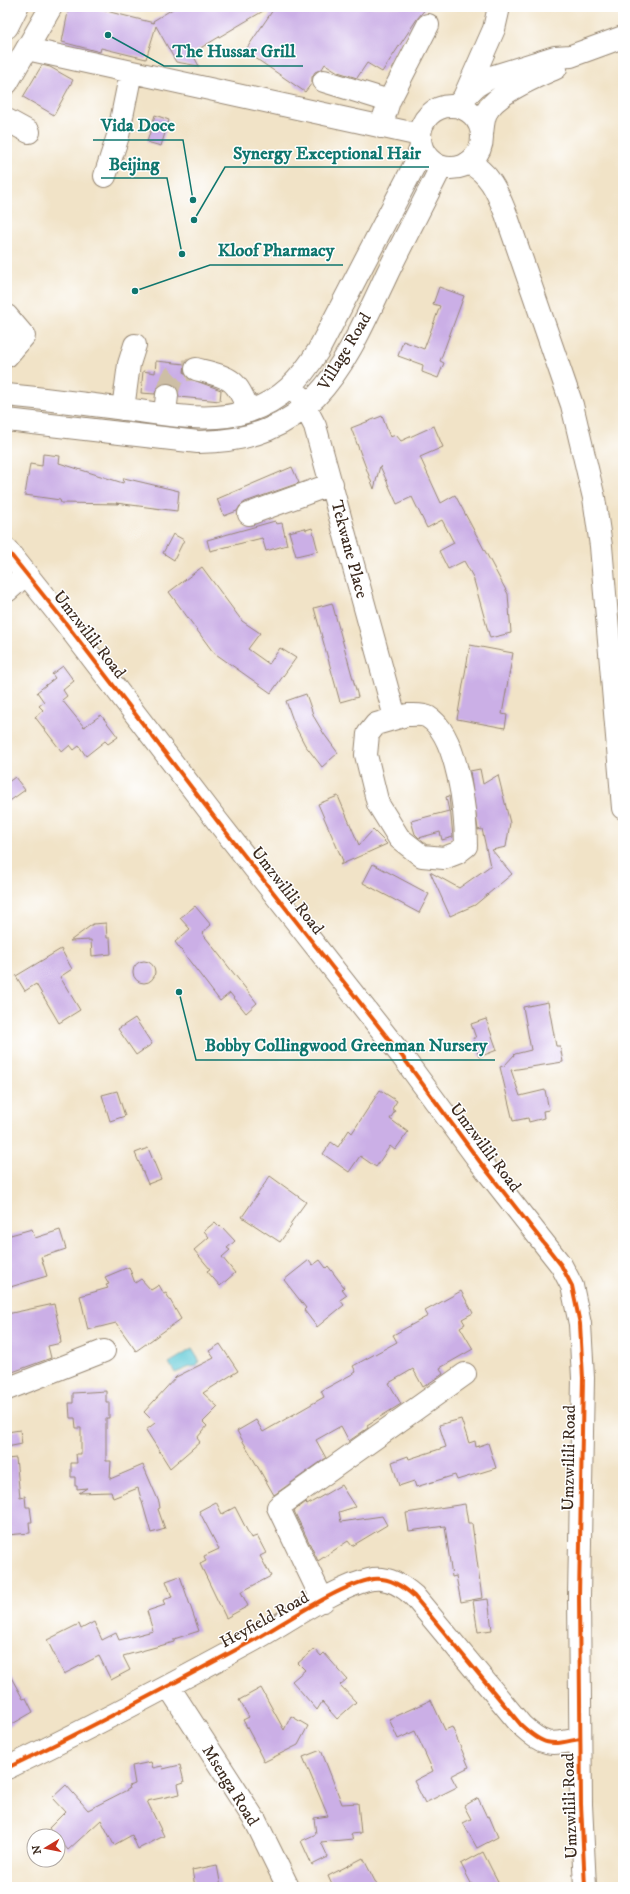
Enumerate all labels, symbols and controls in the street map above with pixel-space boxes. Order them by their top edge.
callout: The Hussar Grill [164,36,303,66]
text: The Hussar Grill [172,41,296,63]
callout: Vida Doce [93,110,183,140]
text: Vida Doce [100,115,175,137]
callout: Synergy Exceptional Hair [225,137,429,167]
text: Synergy Exceptional Hair [233,143,421,165]
callout: Beijing [101,148,167,178]
text: Beijing [109,154,161,176]
callout: Kloof Pharmacy [210,235,343,265]
text: Kloof Pharmacy [218,240,335,262]
street label: Village Road [313,308,377,395]
street label: Tekwane Place [325,498,373,601]
street label: Umzwilili Road [48,586,131,684]
street label: Umzwilili Road [246,842,329,940]
callout: Bobby Collingwood Greenman Nursery [196,1030,495,1060]
text: Bobby Collingwood Greenman Nursery [205,1035,488,1057]
street label: Umzwilili Road [445,1099,526,1197]
street label: Umzwilili Road [557,1404,581,1511]
street label: Heyfield Road [216,1586,313,1653]
street label: Msenga Road [197,1741,264,1831]
street label: Umzwilili Road [557,1752,583,1859]
north arrow [26,1828,66,1868]
text: N [29,1844,45,1855]

